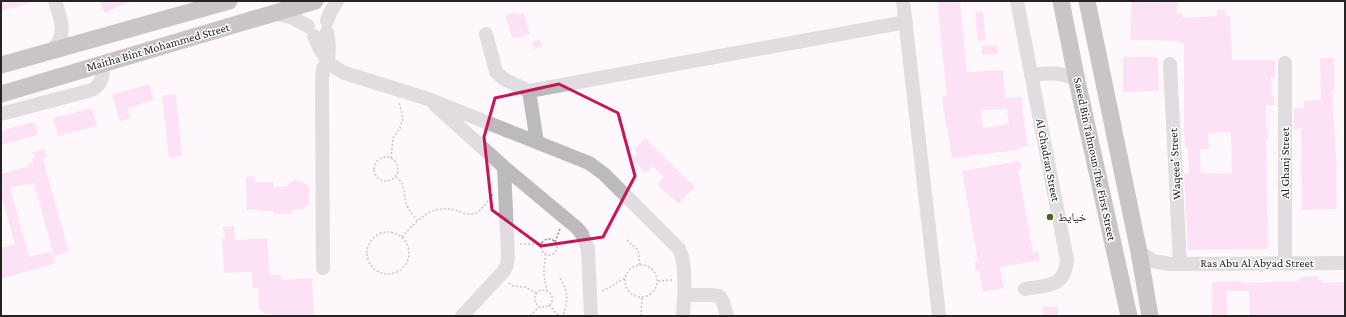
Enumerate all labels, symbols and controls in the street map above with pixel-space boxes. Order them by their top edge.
street label: Maitha Bint Mohammed Street [85,20,232,74]
street label: Saeed Bin Tahnoun The First Street [1071,76,1119,243]
street label: Al Ghadran Street [1033,117,1063,204]
street label: Al Ghanj Street [1278,126,1292,199]
street label: Waqeea' Street [1166,127,1184,200]
place label: خيايط [1058,210,1087,224]
marker: خيايط [1045,212,1055,222]
street label: Ras Abu Al Abyad Street [1200,256,1315,270]

